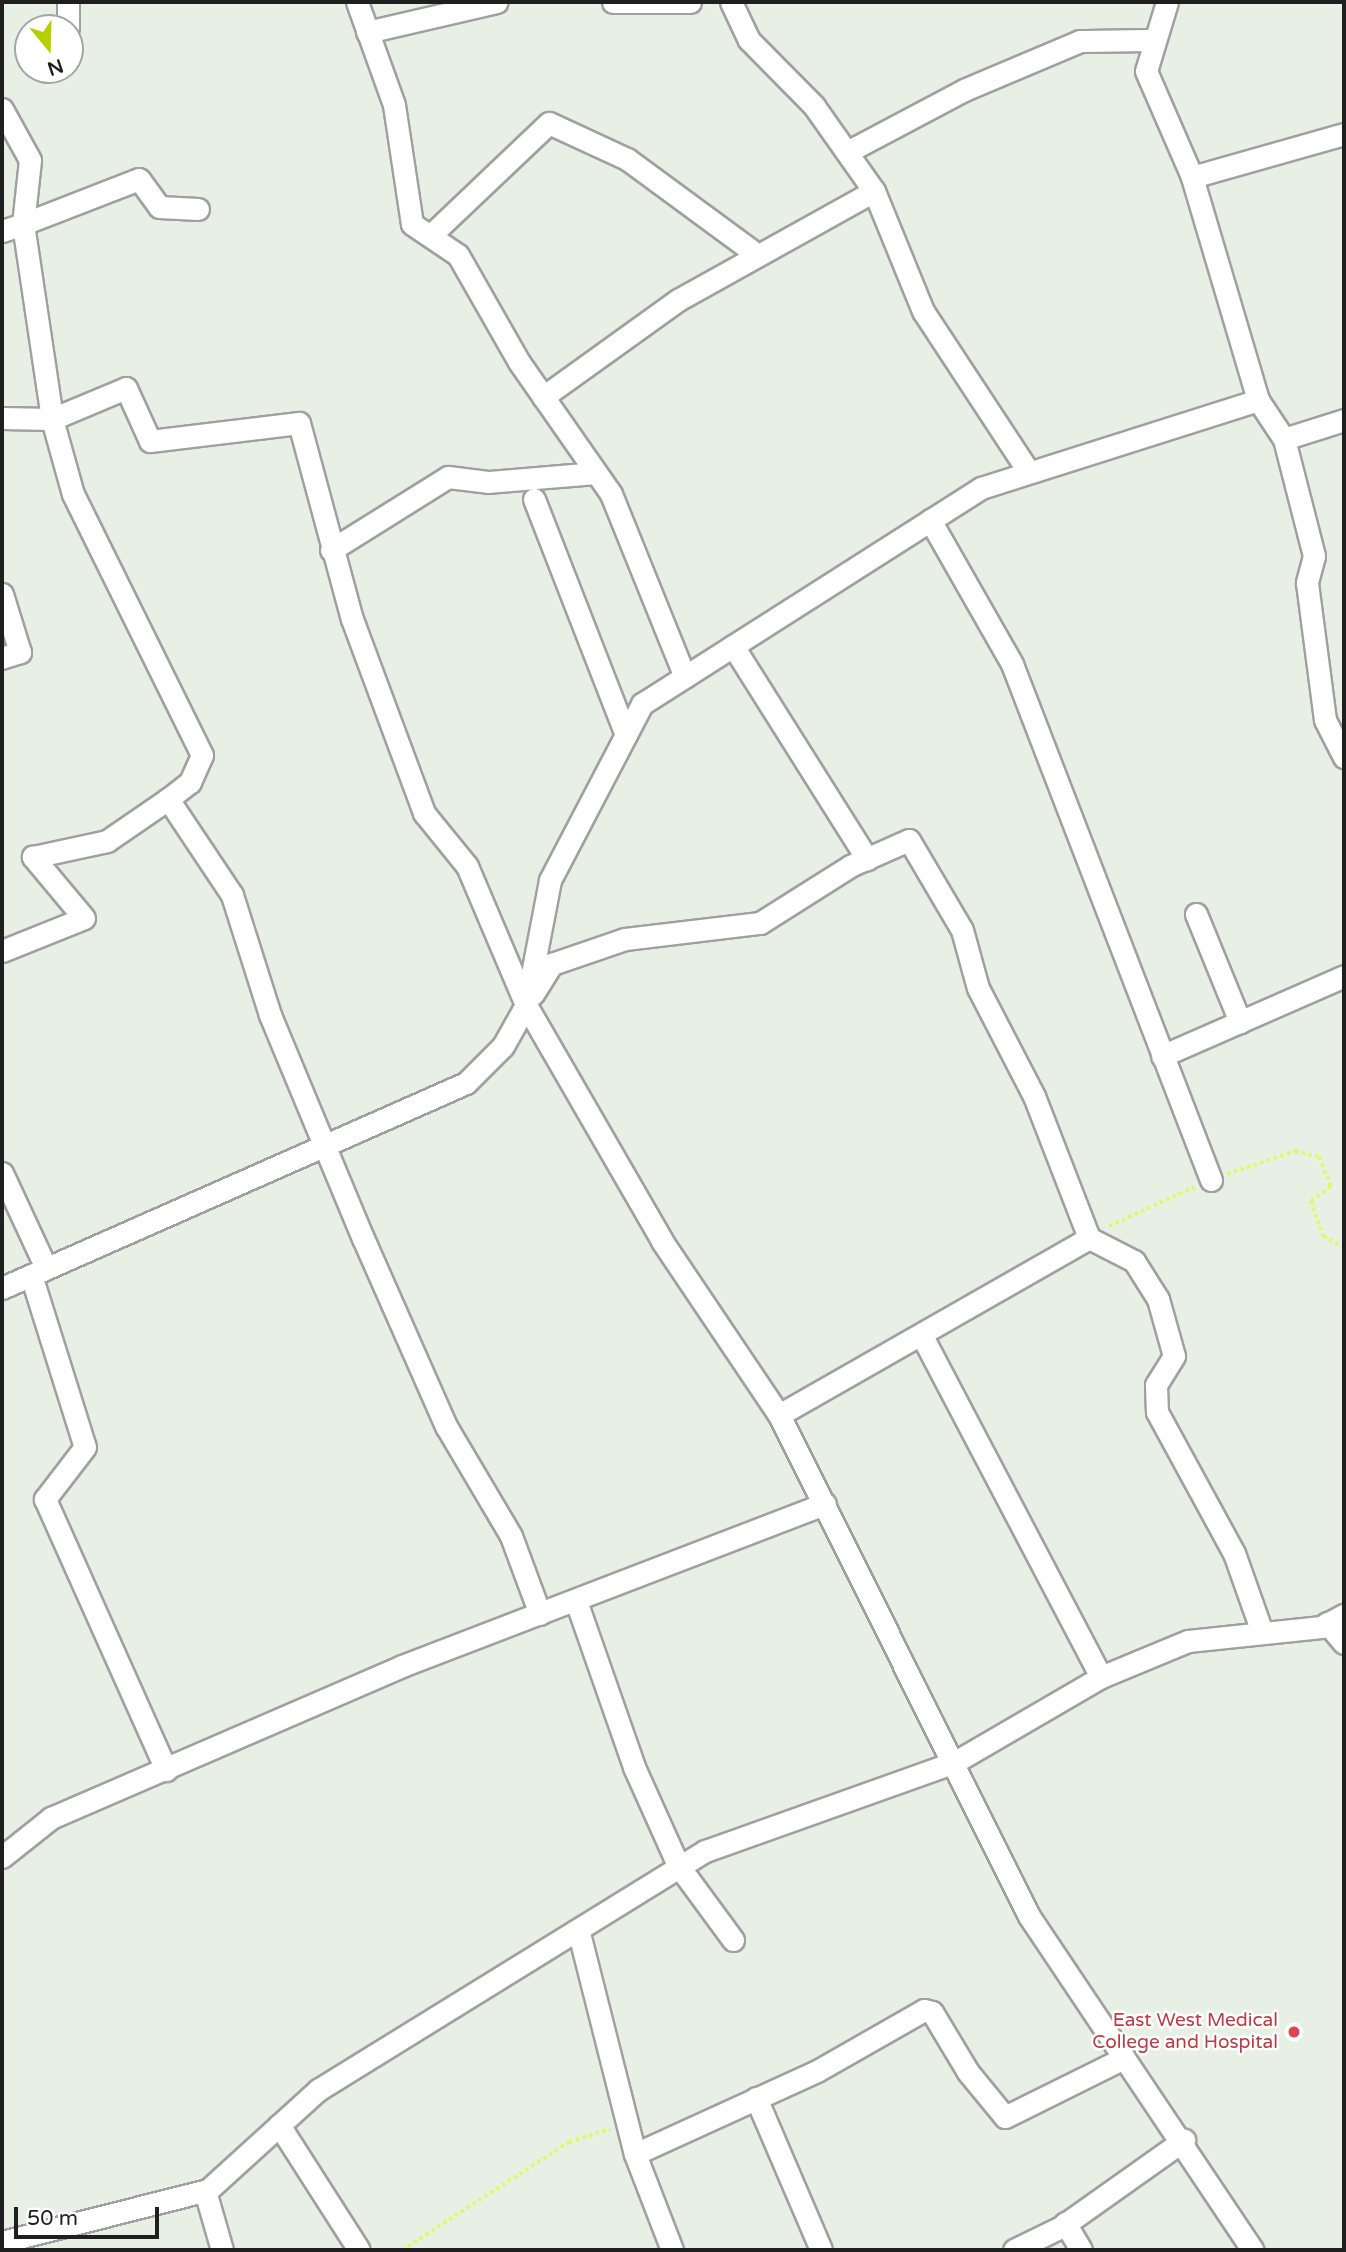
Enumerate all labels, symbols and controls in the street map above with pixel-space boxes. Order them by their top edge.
north arrow [14,14,84,84]
text: N [44,54,66,80]
place label: East West Medical College and Hospital [1092,2010,1278,2054]
marker: East West Medical College and Hospital [1284,2022,1304,2042]
scale bar [18,2192,163,2236]
text: 50 m [27,2206,78,2231]

